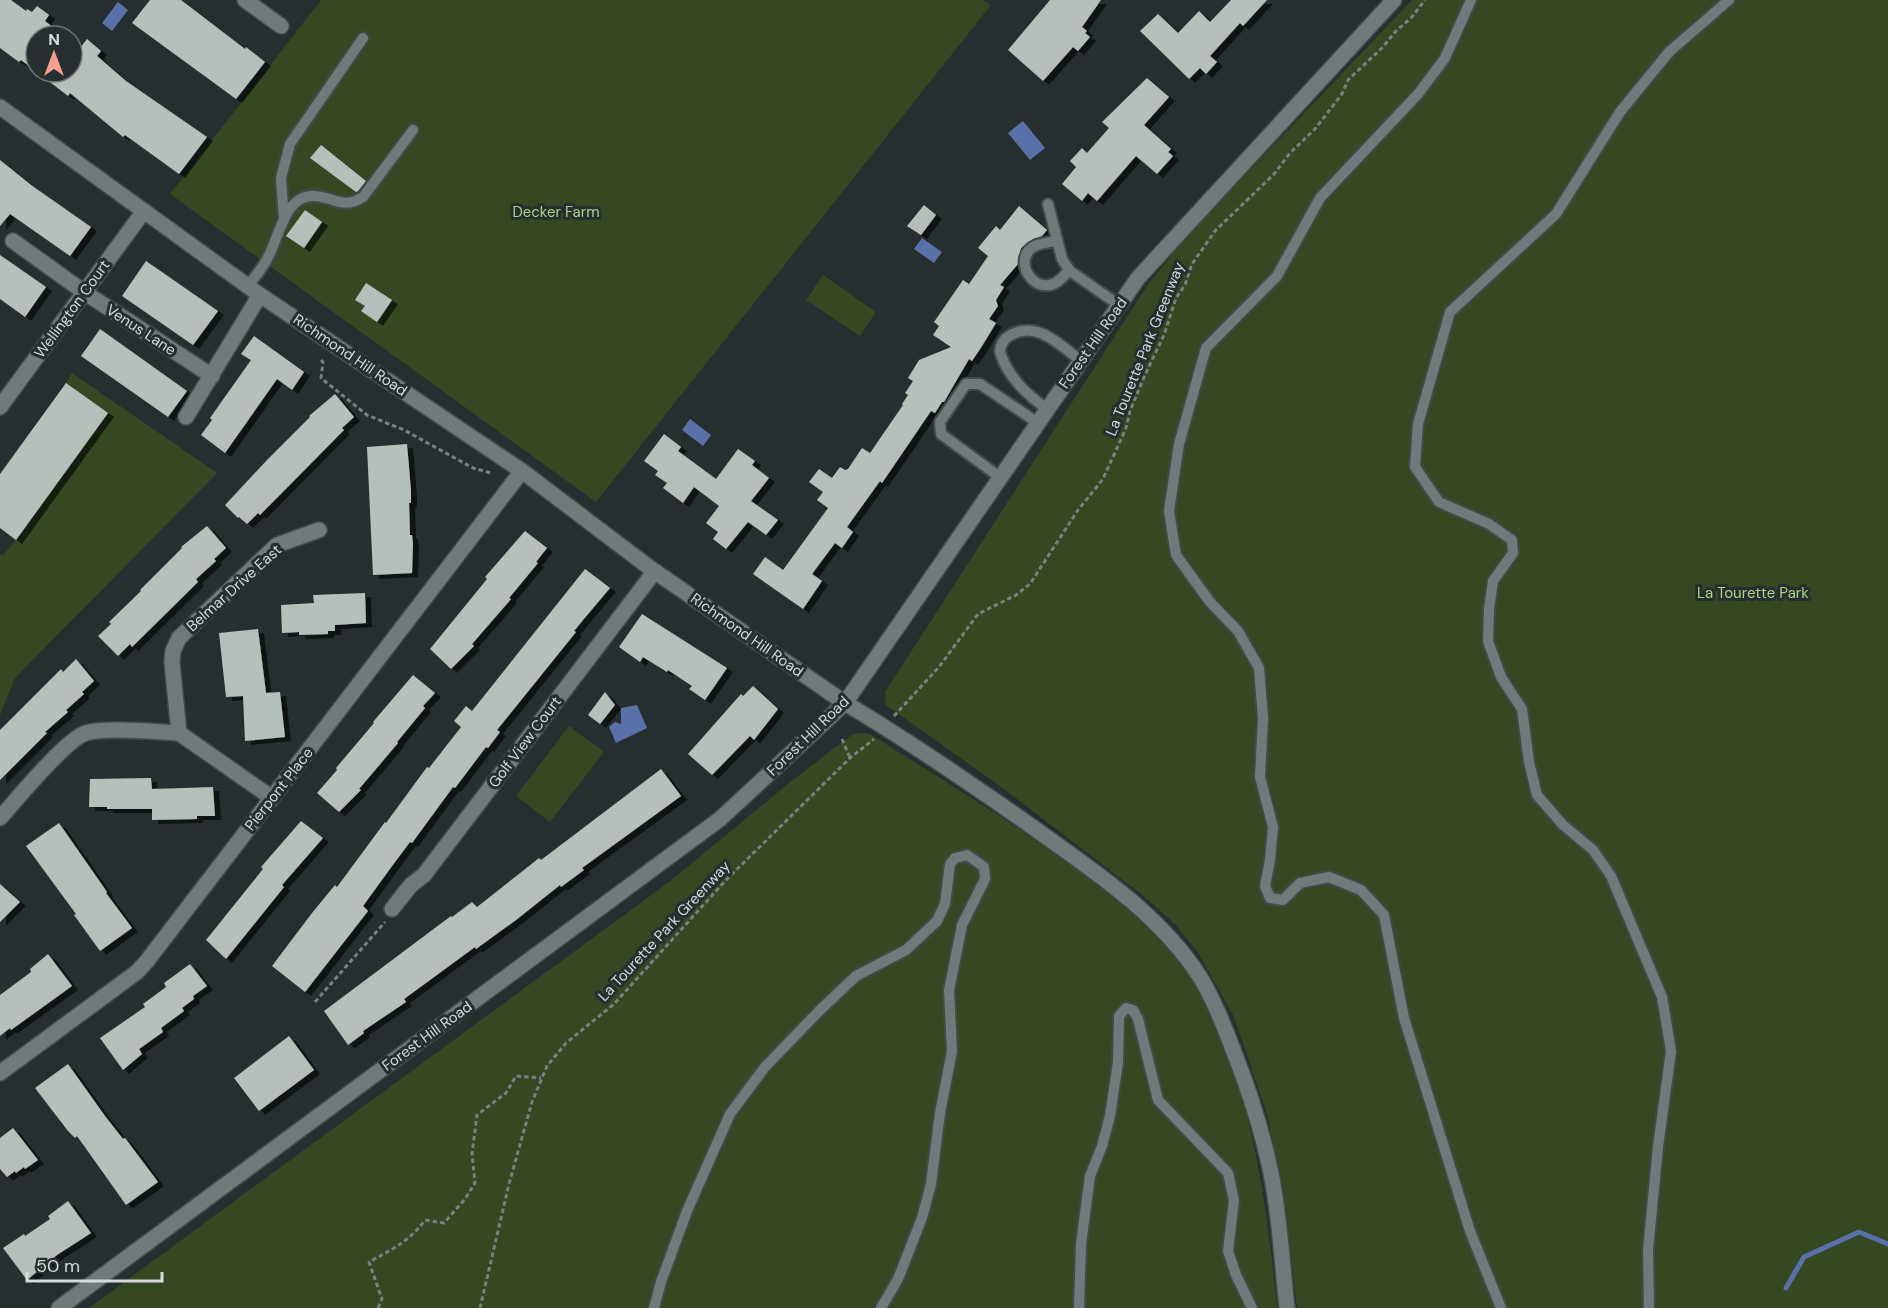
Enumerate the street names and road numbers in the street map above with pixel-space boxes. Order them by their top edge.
street label: Wellington Court [30,256,114,362]
street label: La Tourette Park Greenway [1101,259,1189,439]
street label: Forest Hill Road [1054,293,1132,393]
street label: Venus Lane [102,300,180,360]
street label: Richmond Hill Road [289,309,411,401]
street label: Belmar Drive East [182,540,286,636]
street label: Richmond Hill Road [687,589,807,681]
street label: Golf View Court [484,692,566,792]
street label: Forest Hill Road [763,692,853,780]
street label: Pierpont Place [240,743,318,835]
street label: La Tourette Park Greenway [593,856,735,1006]
street label: Forest Hill Road [378,996,476,1076]

